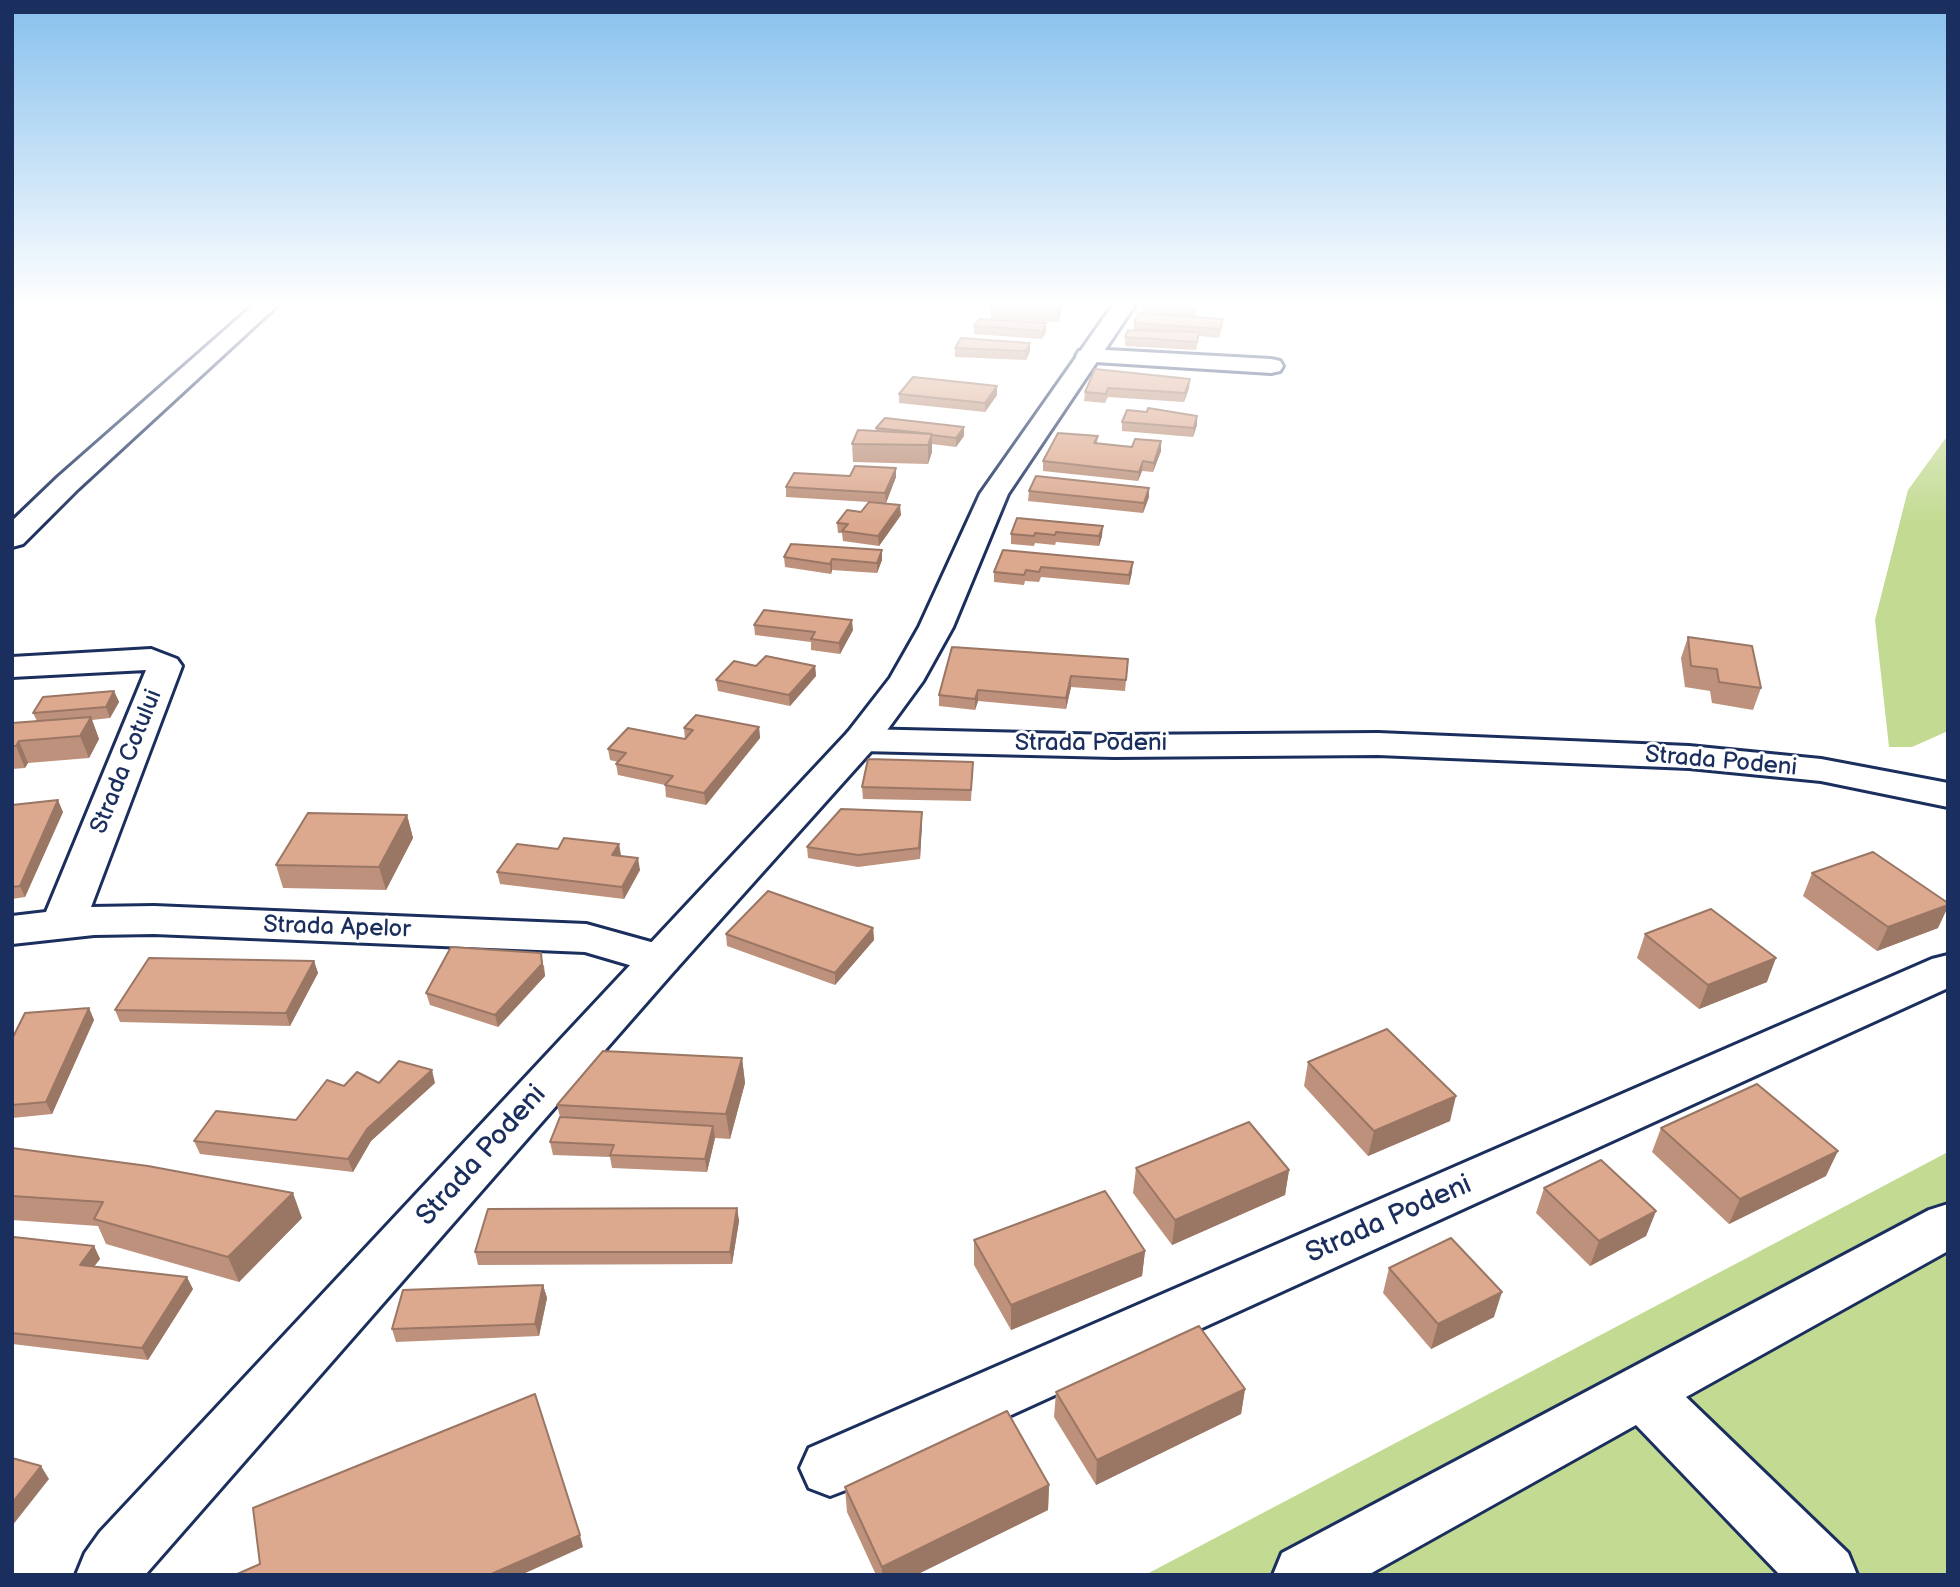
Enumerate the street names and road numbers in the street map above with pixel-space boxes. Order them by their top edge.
street label: Strada Cotului [85,686,169,838]
street label: Strada Podeni [1015,730,1167,758]
street label: Strada Podeni [1644,741,1798,783]
street label: Strada Apelor [263,911,411,945]
street label: Strada Podeni [410,1079,554,1233]
street label: Strada Podeni [1301,1168,1477,1272]

